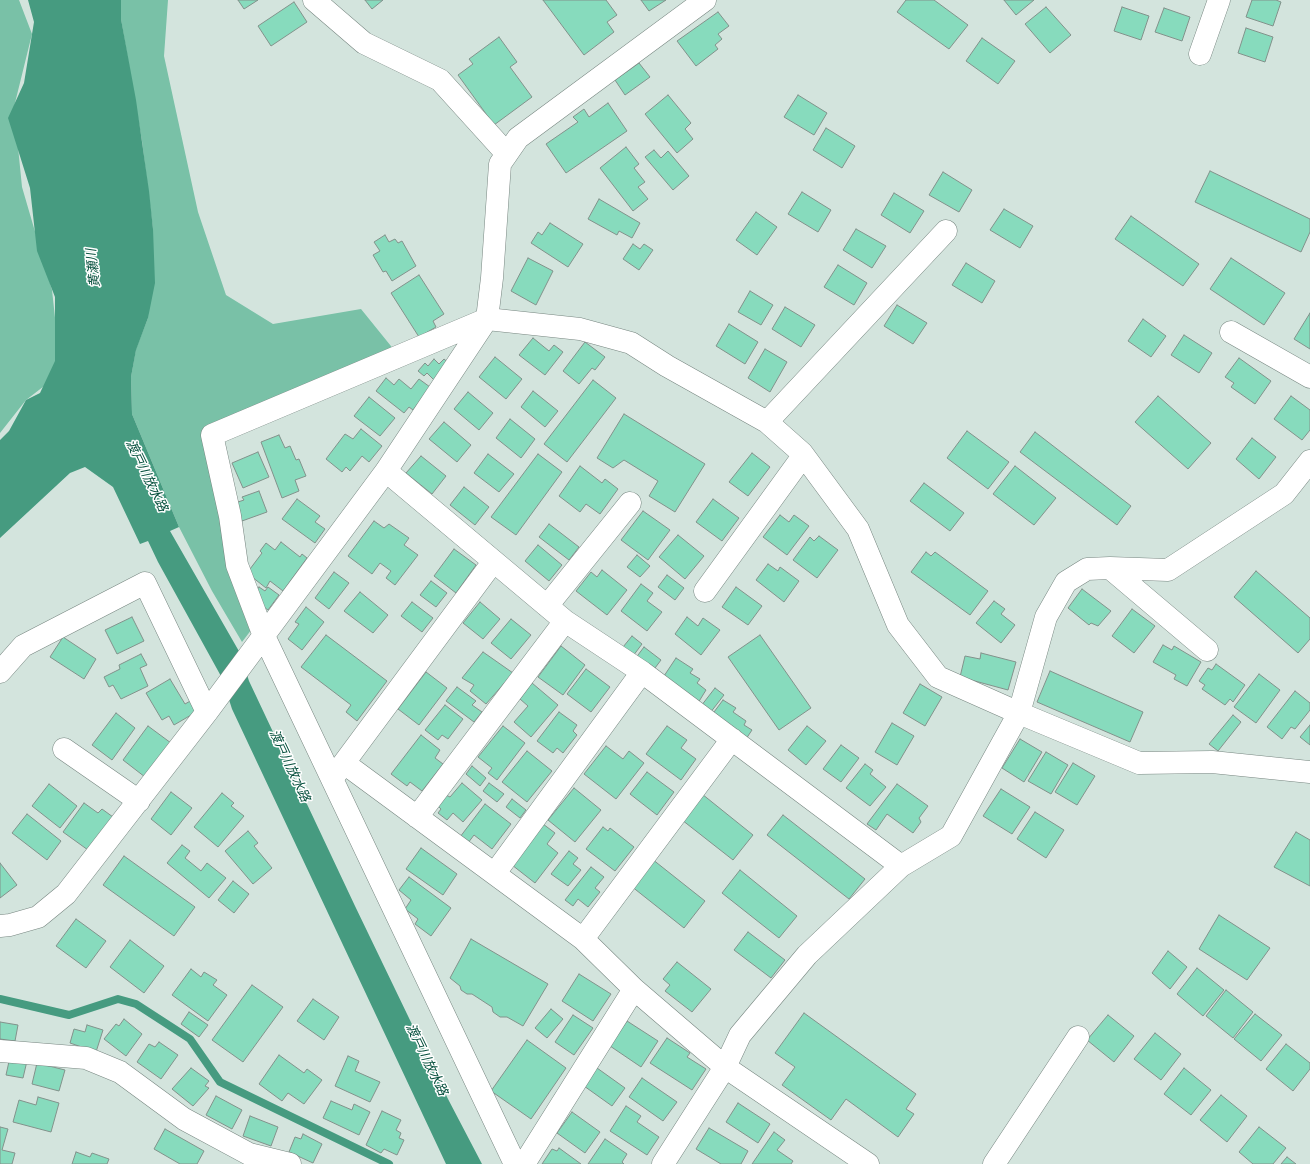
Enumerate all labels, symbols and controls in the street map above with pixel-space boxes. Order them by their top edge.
water label: 黄瀬川 [84,248,104,288]
water label: 渡戸川放水路 [122,438,170,514]
water label: 渡戸川放水路 [265,727,313,805]
water label: 渡戸川放水路 [402,1022,450,1098]

